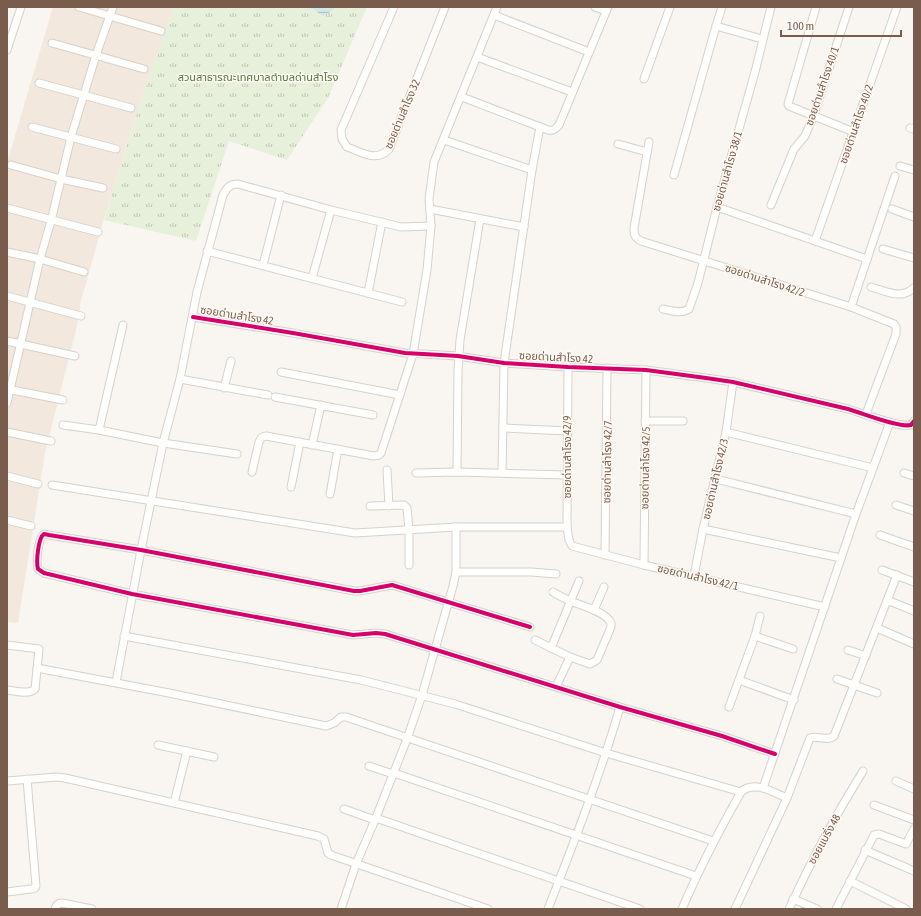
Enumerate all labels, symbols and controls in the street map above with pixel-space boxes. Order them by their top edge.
scale bar [781,12,901,38]
text: 100 m [787,19,814,33]
street label: ซอยด่านสำโรง 40/1 [803,45,841,127]
park label: สวนสาธารณะเทศบาลตำบลด่านสำโรง [178,71,338,83]
street label: ซอยด่านสำโรง 32 [382,78,422,150]
street label: ซอยด่านสำโรง 40/2 [837,83,875,165]
street label: ซอยด่านสำโรง 38/1 [710,129,744,213]
street label: ซอยด่านสำโรง 42/2 [724,261,806,299]
street label: ซอยด่านสำโรง 42 [199,303,275,327]
street label: ซอยด่านสำโรง 42 [519,349,593,365]
street label: ซอยด่านสำโรง 42/9 [561,416,573,499]
street label: ซอยด่านสำโรง 42/7 [600,420,614,504]
street label: ซอยด่านสำโรง 42/5 [638,426,652,510]
street label: ซอยด่านสำโรง 42/3 [700,437,730,521]
street label: ซอยด่านสำโรง 42/1 [656,562,740,592]
street label: ซอยแบริ่ง 48 [804,811,843,866]

